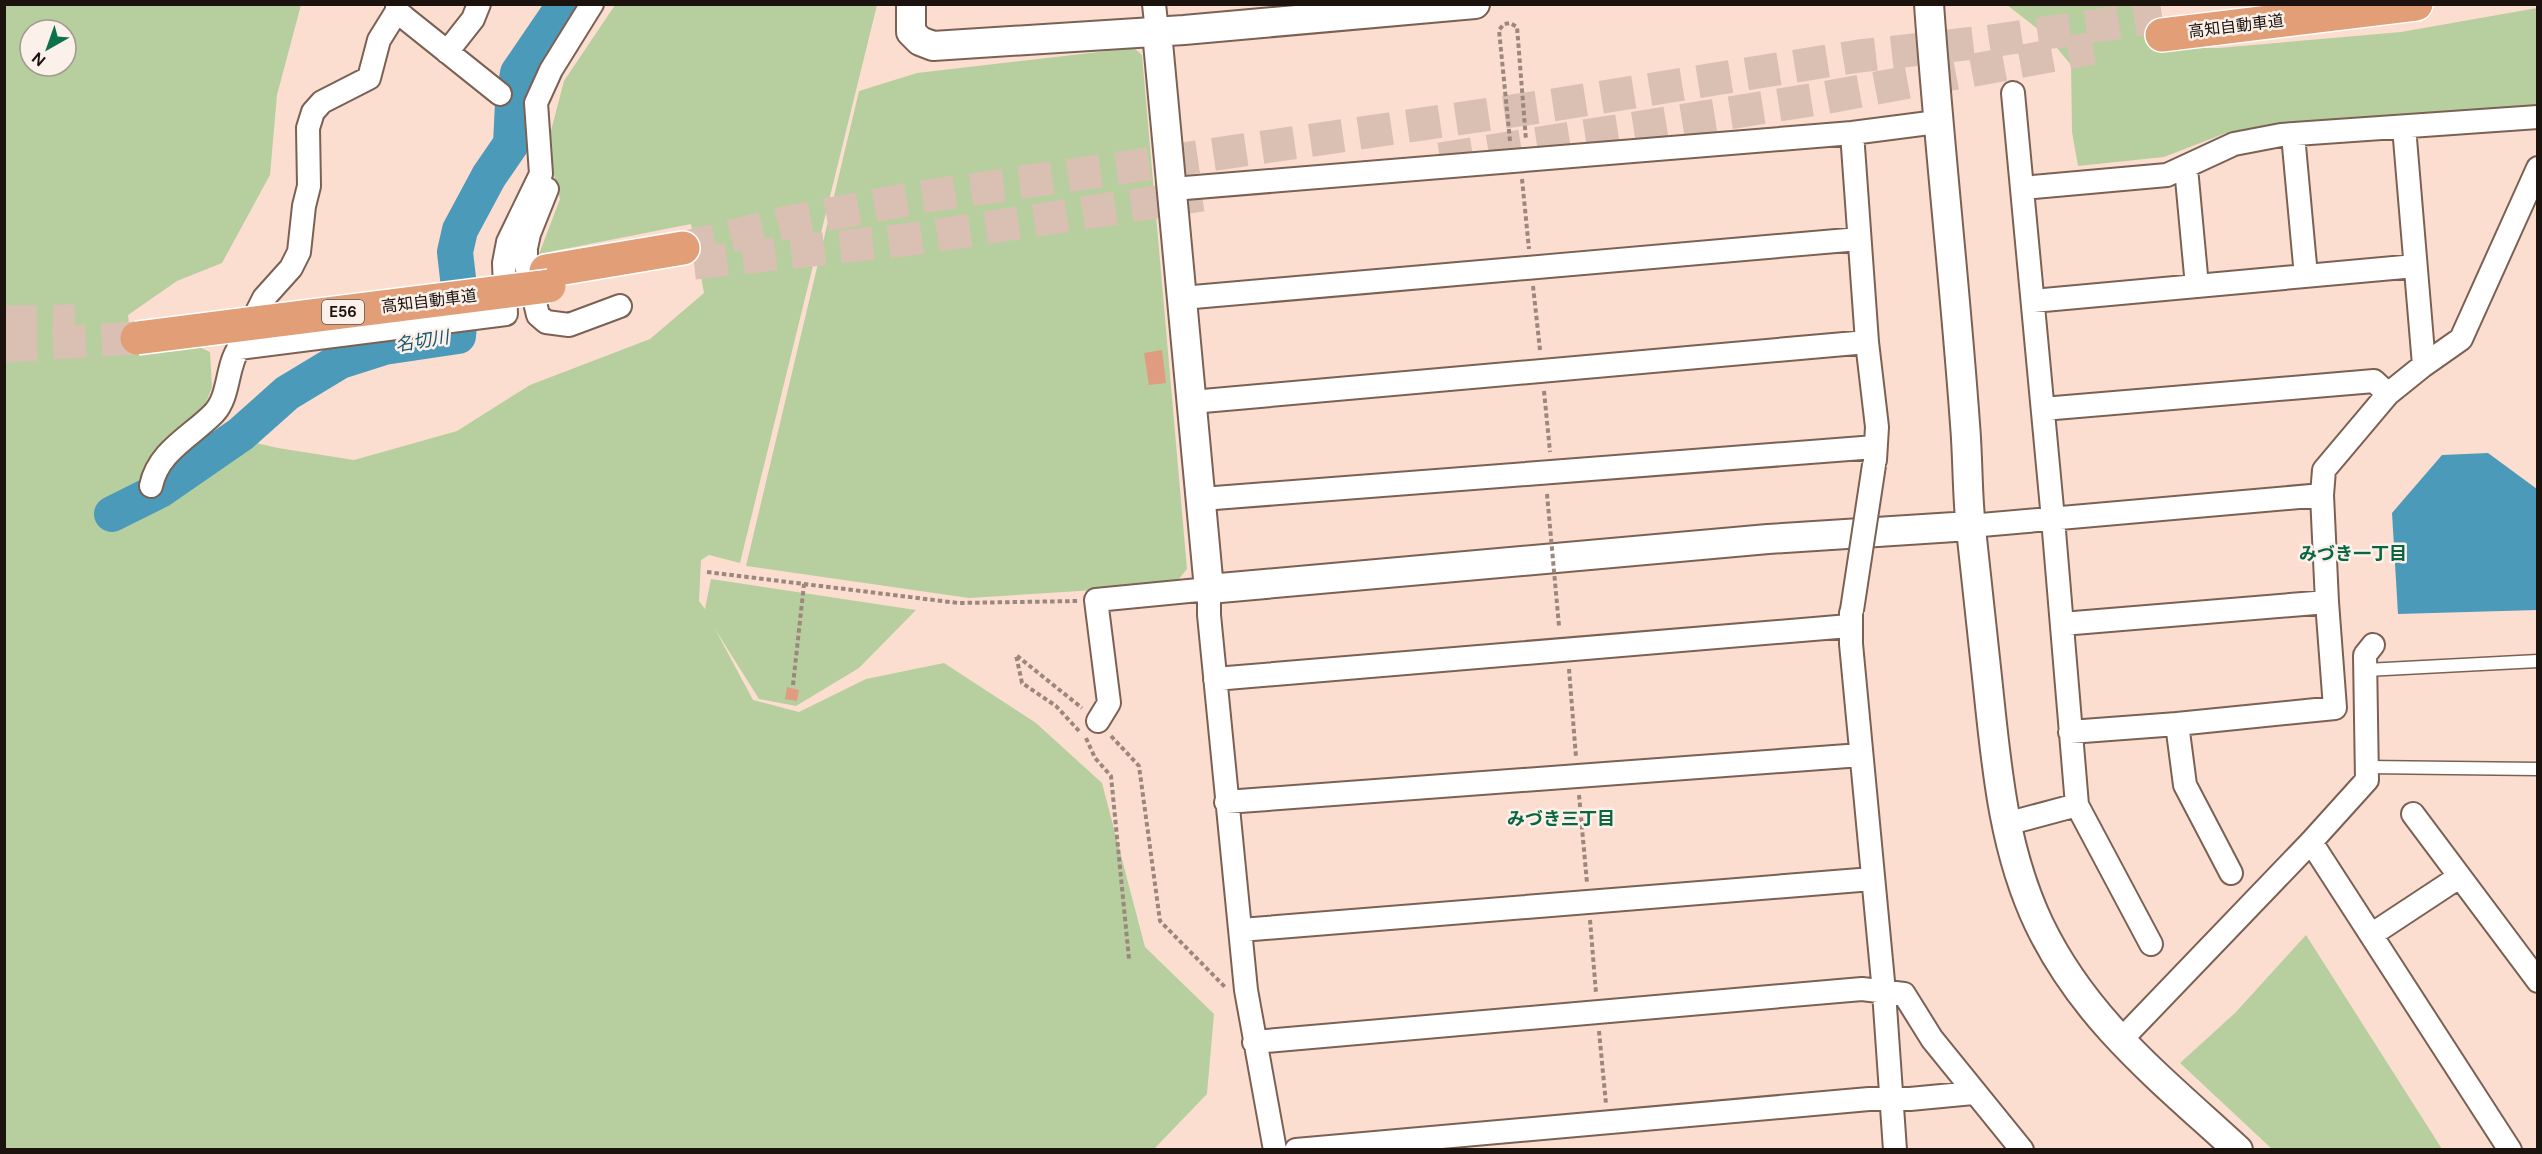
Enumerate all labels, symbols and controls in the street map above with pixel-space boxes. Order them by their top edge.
street label: 高知自動車道 [2187,10,2285,42]
north arrow [18,18,78,78]
text: N [27,47,50,71]
street label: 高知自動車道 [380,285,478,317]
road number: E56 [322,300,364,324]
water label: 名切川 [393,325,453,357]
district label: みづき一丁目 [2299,542,2407,566]
district label: みづき三丁目 [1507,807,1615,831]

